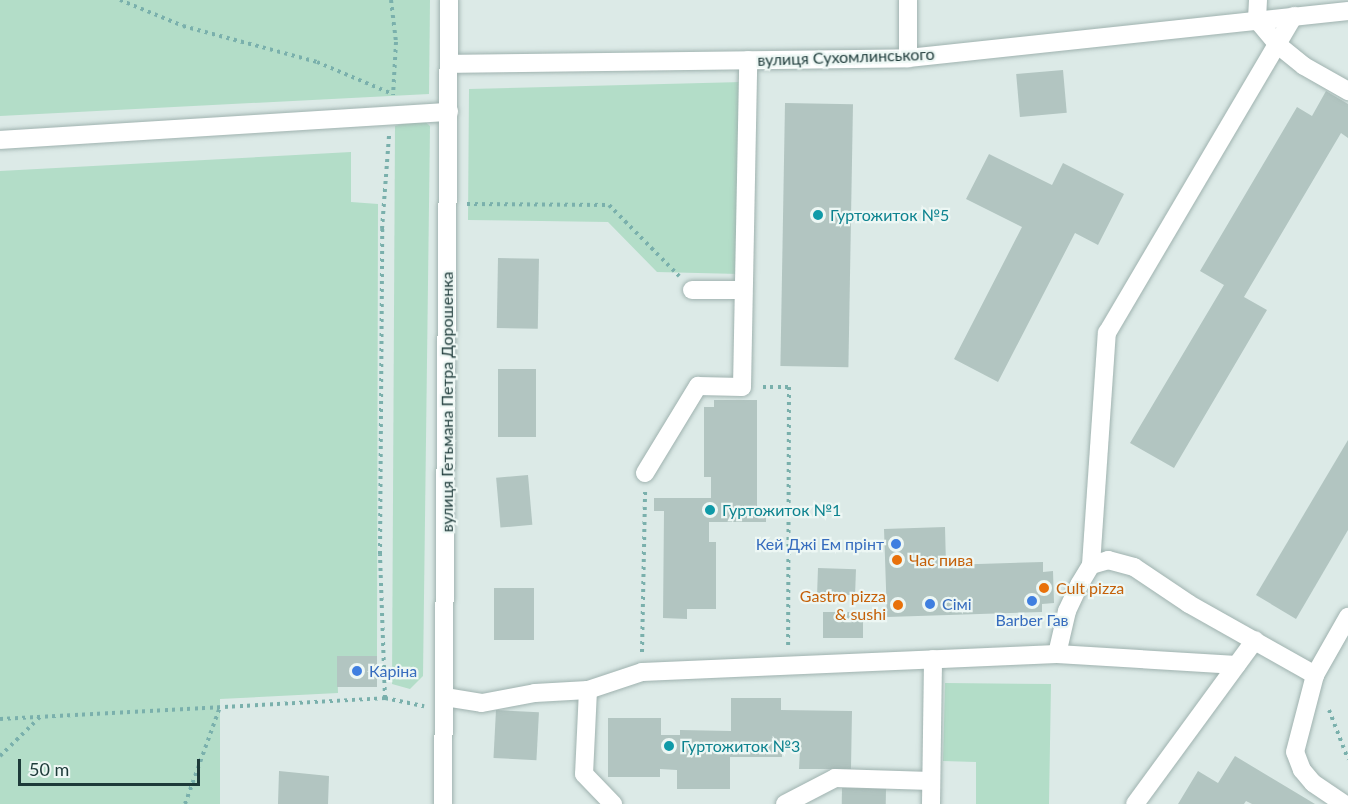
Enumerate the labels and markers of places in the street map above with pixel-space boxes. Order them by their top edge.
place label: Гуртожиток №5 [830,205,949,225]
marker: Гуртожиток №5 [811,208,825,222]
place label: Гуртожиток №1 [722,500,841,520]
marker: Гуртожиток №1 [703,503,717,517]
place label: Кей Джі Ем прінт [756,534,884,554]
marker: Кей Джі Ем прінт [889,537,903,551]
place label: Час пива [909,550,973,570]
marker: Час пива [890,553,904,567]
place label: Cult pizza [1056,578,1124,598]
marker: Cult pizza [1037,581,1051,595]
place label: Gastro pizza & sushi [800,586,886,624]
place label: Сімі [942,594,972,614]
marker: Barber Гав [1025,594,1039,608]
marker: Сімі [923,597,937,611]
marker: Gastro pizza & sushi [891,598,905,612]
place label: Barber Гав [995,610,1069,630]
place label: Каріна [369,661,417,681]
marker: Каріна [350,664,364,678]
place label: Гуртожиток №3 [681,736,800,756]
marker: Гуртожиток №3 [662,739,676,753]

